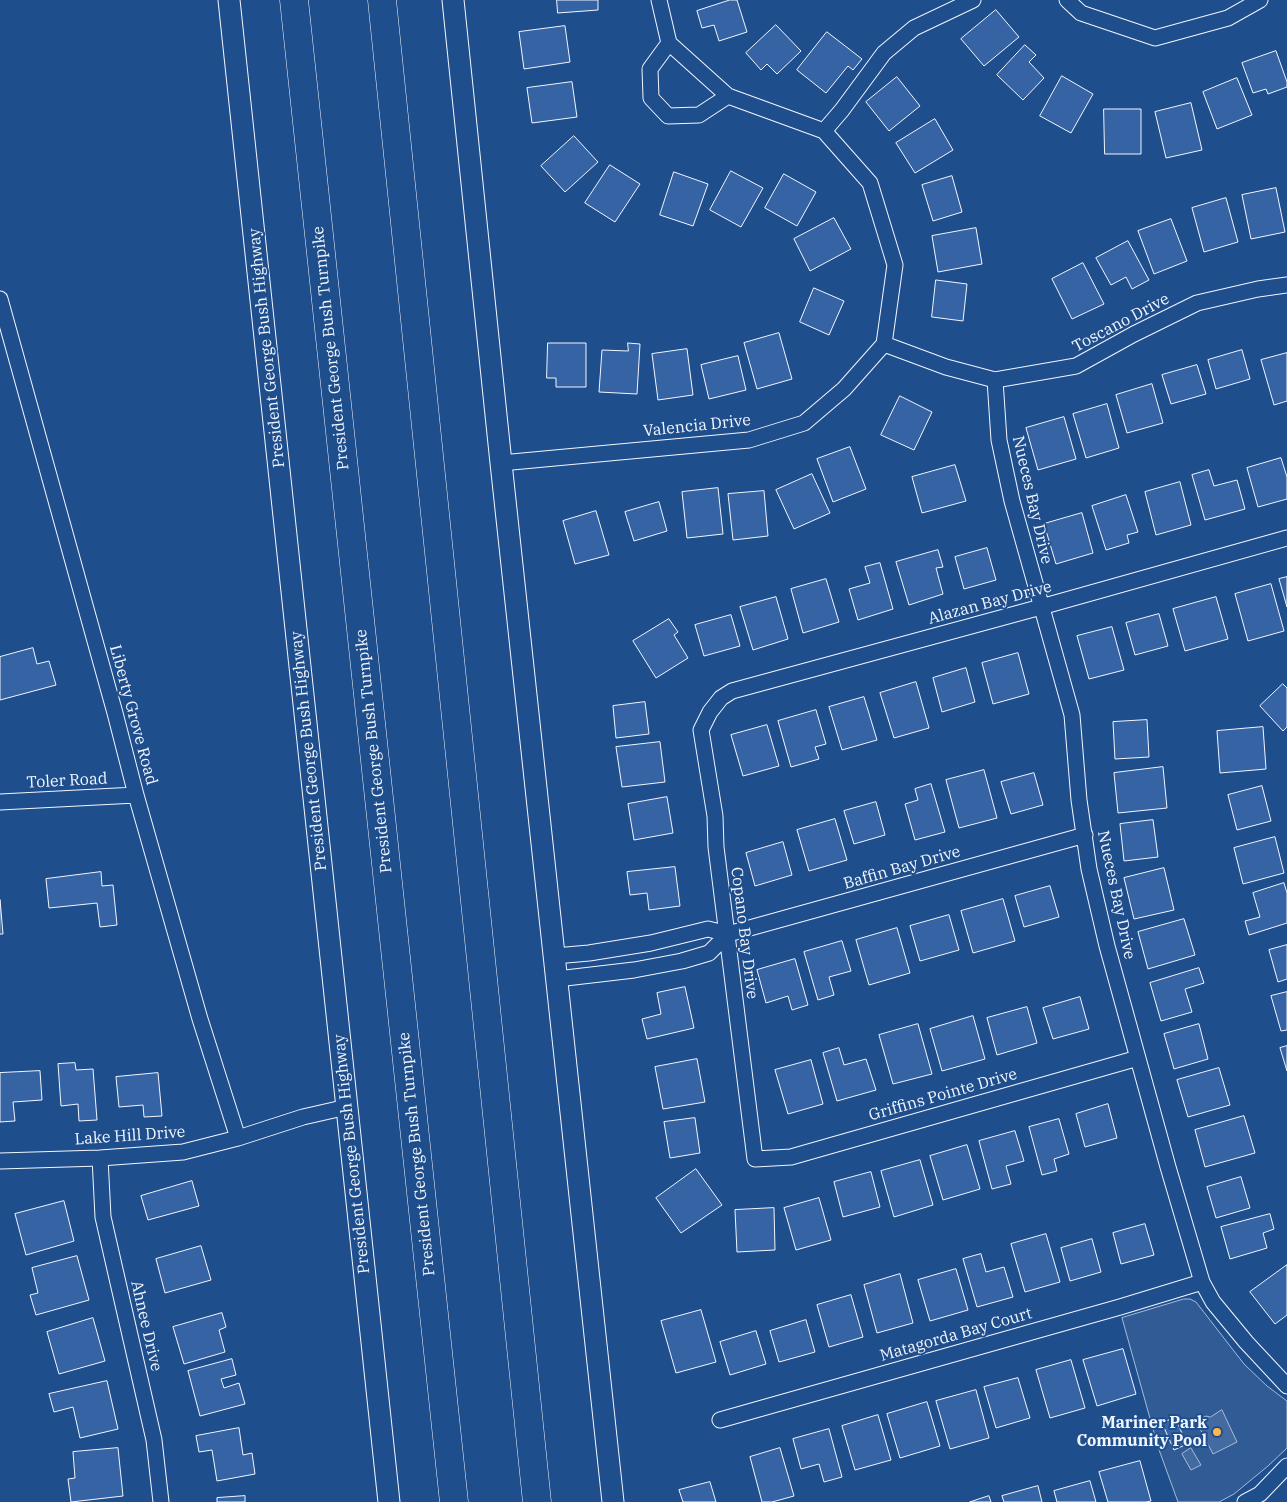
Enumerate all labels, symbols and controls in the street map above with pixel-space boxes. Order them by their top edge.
street label: President George Bush Turnpike [309,225,353,471]
street label: President George Bush Highway [245,227,289,469]
street label: Toscano Drive [1069,289,1173,357]
street label: Valencia Drive [642,411,752,441]
street label: Nueces Bay Drive [1008,434,1056,566]
street label: Alazan Bay Drive [926,577,1054,629]
street label: President George Bush Turnpike [352,628,396,874]
street label: President George Bush Highway [287,630,331,872]
street label: Liberty Grove Road [105,643,161,787]
street label: Toler Road [26,769,108,793]
street label: Nueces Bay Drive [1093,829,1139,961]
street label: Baffin Bay Drive [841,842,963,894]
street label: Copano Bay Drive [726,866,762,1000]
street label: President George Bush Turnpike [395,1031,439,1277]
street label: President George Bush Highway [330,1033,374,1275]
street label: Griffins Pointe Drive [867,1065,1019,1125]
street label: Lake Hill Drive [74,1123,186,1149]
street label: Ahnee Drive [126,1279,166,1373]
street label: Matagorda Bay Court [878,1304,1034,1366]
place label: Mariner Park Community Pool [1076,1413,1207,1451]
marker: Mariner Park Community Pool [1211,1426,1223,1438]

